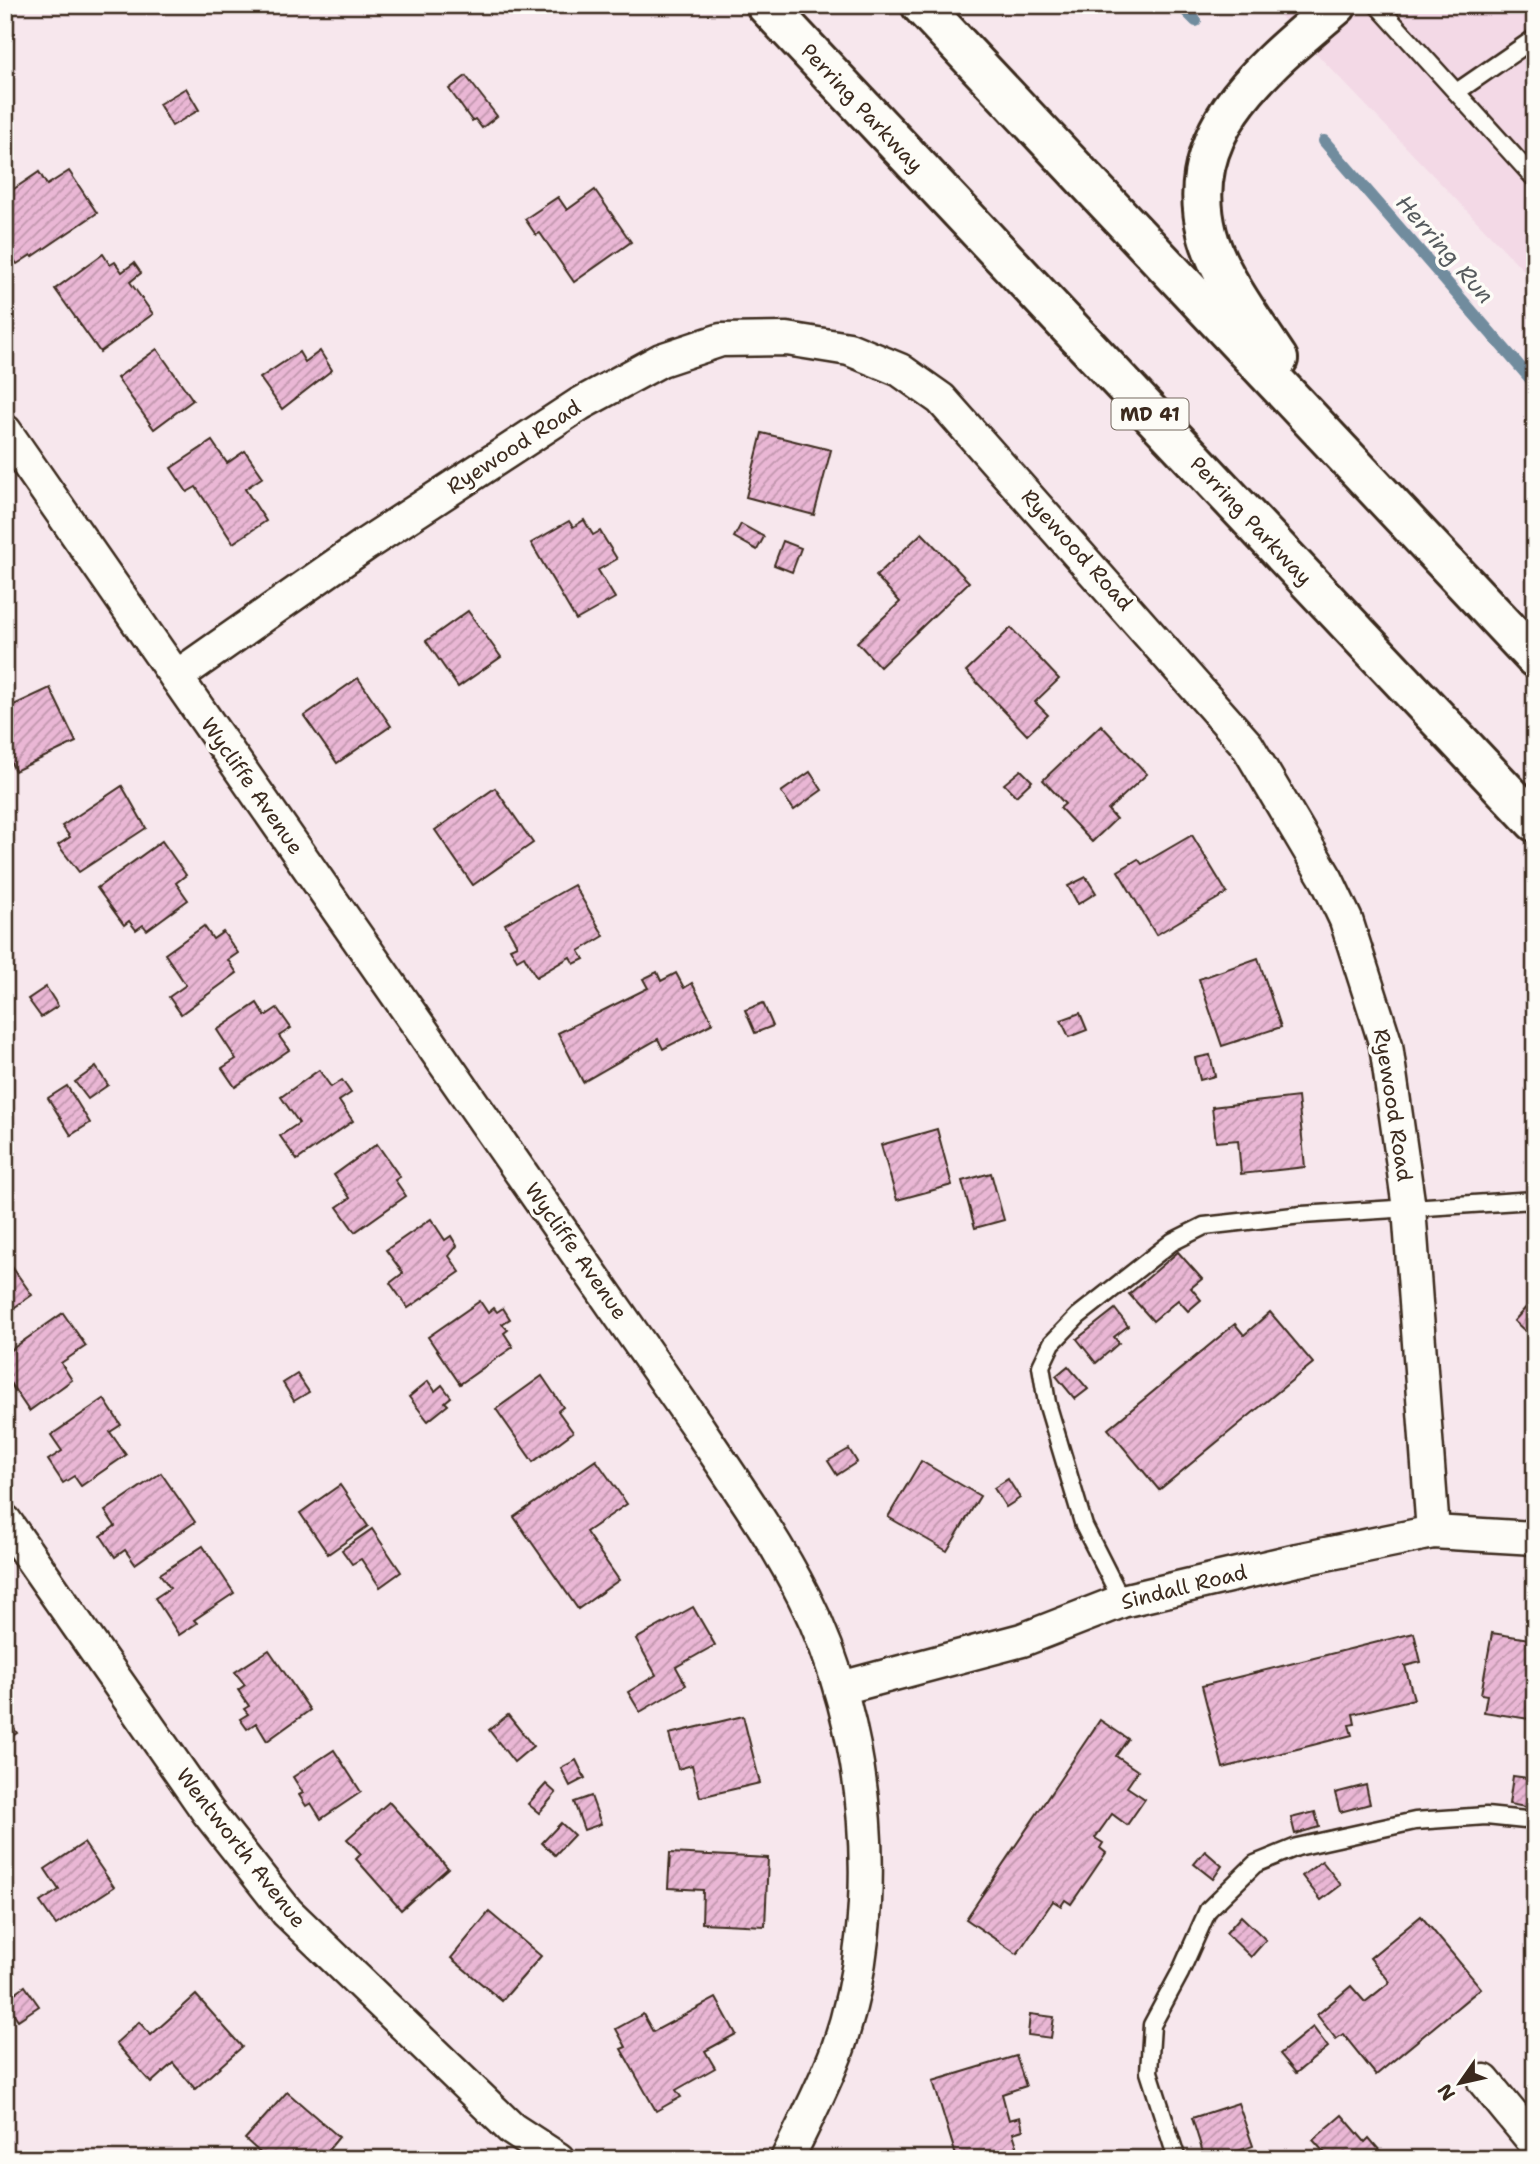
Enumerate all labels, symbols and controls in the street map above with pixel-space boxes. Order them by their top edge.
street label: Perring Parkway [795,37,929,179]
water label: Herring Run [1389,188,1501,310]
street label: Ryewood Road [442,393,586,501]
road number: MD 41 [1112,398,1188,430]
street label: Perring Parkway [1184,450,1318,592]
street label: Ryewood Road [1015,483,1139,617]
street label: Wycliffe Avenue [194,712,310,860]
street label: Ryewood Road [1367,1027,1419,1183]
street label: Wycliffe Avenue [518,1177,634,1325]
street label: Sindall Road [1118,1558,1250,1616]
street label: Wentworth Avenue [170,1762,312,1934]
north arrow [1424,2048,1494,2118]
text: N [1432,2079,1461,2105]

